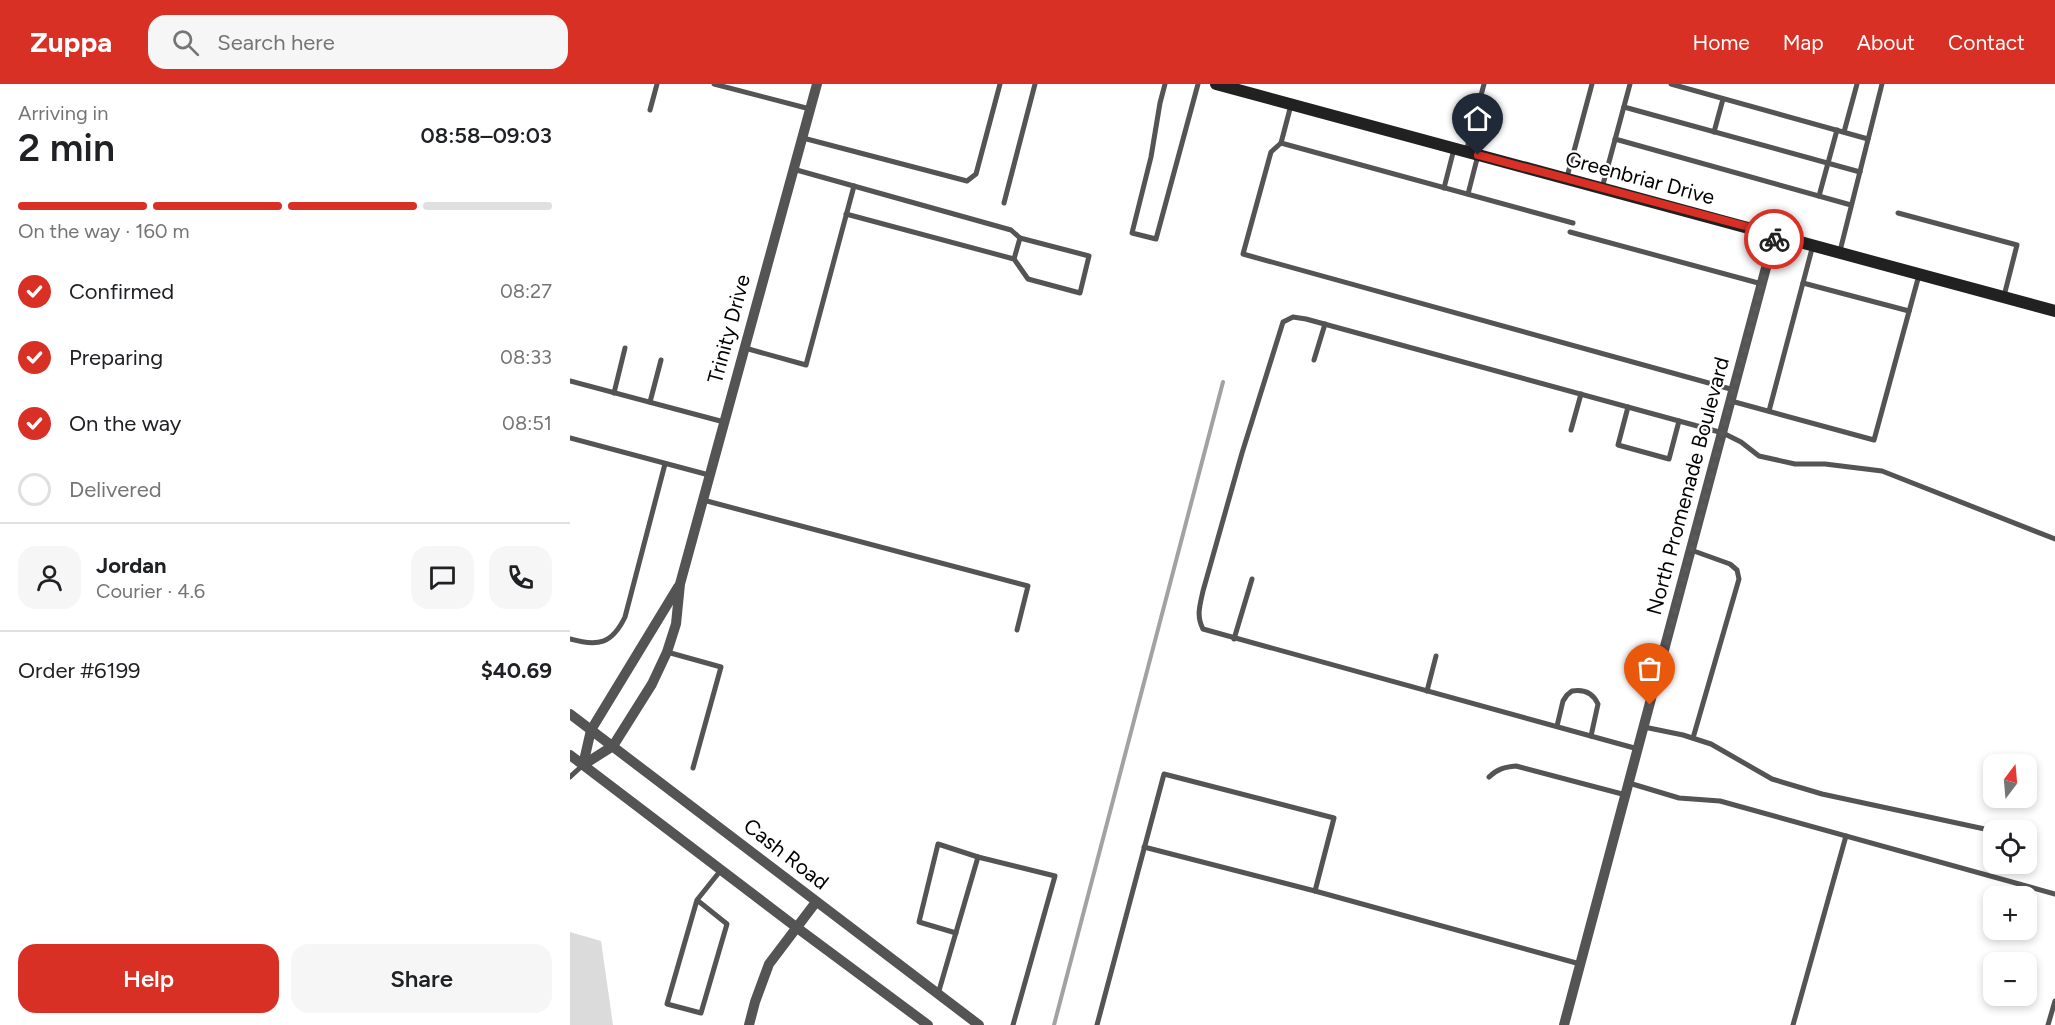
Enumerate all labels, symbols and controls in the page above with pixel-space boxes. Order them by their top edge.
search box [148,15,568,69]
text: Zuppa [30,25,112,59]
icon: search [169,26,202,59]
text: Search here [217,29,335,56]
text: Home [1693,30,1750,55]
text: Map [1783,30,1824,55]
text: About [1857,30,1915,55]
text: Contact [1948,30,2025,55]
pin [1452,93,1503,155]
text: Arriving in [18,101,108,125]
icon: home [1461,102,1494,135]
text: 08:58–09:03 [420,122,552,149]
text: 2 min [18,124,115,171]
street label: Greenbriar Drive [1563,146,1718,209]
courier [1744,209,1804,269]
text: On the way · 160 m [18,219,190,243]
icon: bike [1758,223,1791,256]
street label: Trinity Drive [702,272,755,386]
icon: check [18,275,51,308]
text: Confirmed [69,278,174,305]
text: 08:27 [500,279,552,303]
icon: check [18,341,51,374]
text: Preparing [69,344,163,371]
text: 08:33 [500,345,552,369]
street label: North Promenade Boulevard [1641,354,1734,617]
icon: check [18,407,51,440]
text: On the way [69,410,181,437]
text: 08:51 [502,411,552,435]
text: Delivered [69,476,162,503]
button: person [18,546,81,609]
button: chat [411,546,474,609]
button: phone [489,546,552,609]
text: Jordan [96,552,167,579]
text: Courier · 4.6 [96,579,205,603]
pin [1624,643,1675,705]
icon: bag [1633,652,1666,685]
text: Order #6199 [18,657,141,684]
text: $40.69 [481,657,552,684]
north arrow [1983,754,2037,808]
map controls [1983,754,2037,1006]
street label: Cash Road [739,813,834,895]
button: locate [1983,820,2037,874]
button: + [1983,886,2037,940]
button: Help [18,944,279,1013]
button: Share [291,944,552,1013]
button: − [1983,952,2037,1006]

